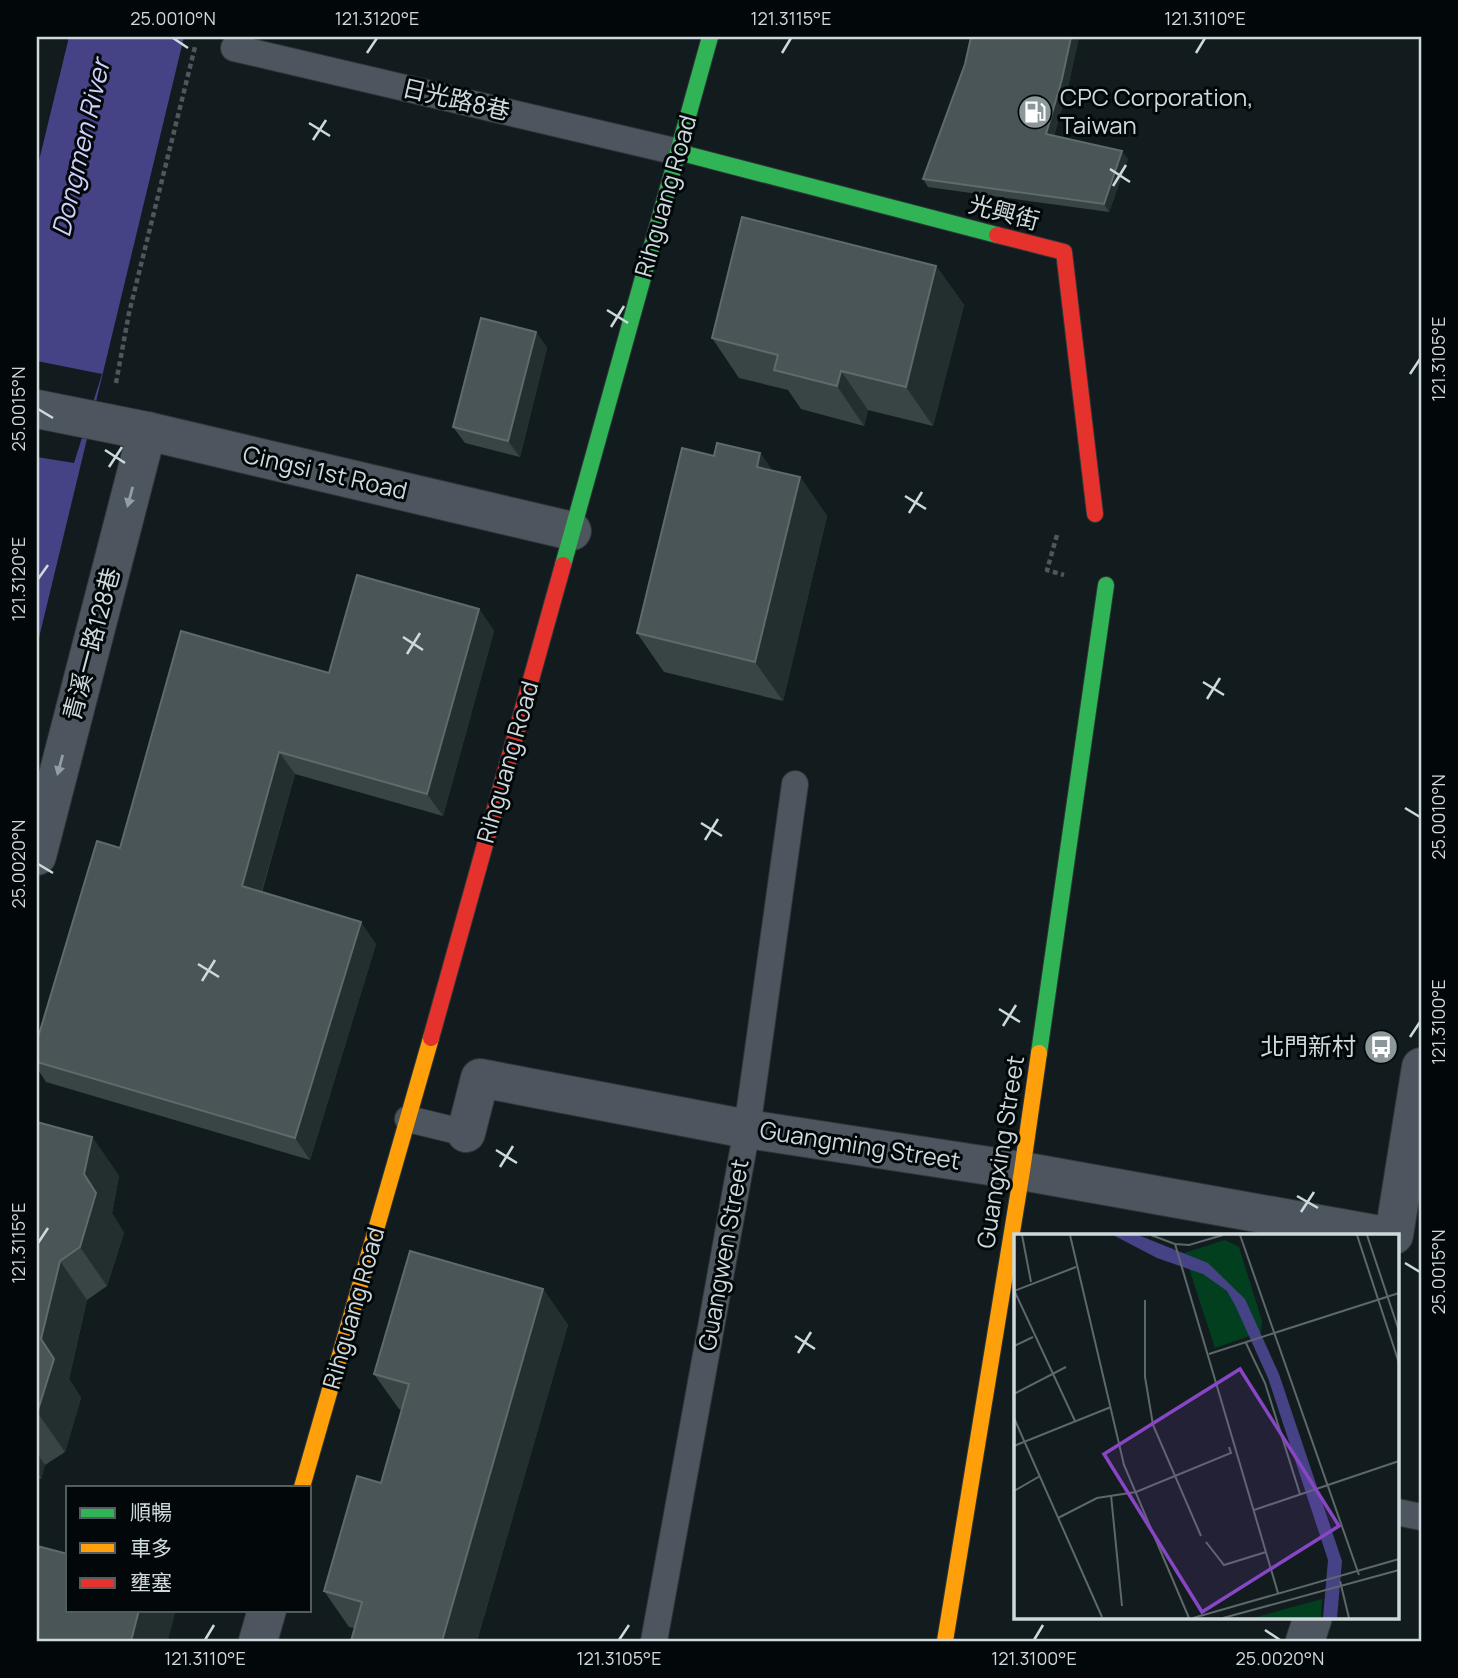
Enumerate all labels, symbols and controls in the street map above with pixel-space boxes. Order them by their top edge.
text: 25.0010°N [130,6,216,30]
text: 121.3120°E [335,6,419,30]
text: 121.3115°E [751,6,831,30]
text: 121.3110°E [1164,6,1246,30]
water label: Dongmen River [42,52,119,240]
street label: 日光路8巷 [399,70,514,127]
place label: CPC Corporation, Taiwan [1060,80,1254,141]
fuel station icon: CPC Corporation, Taiwan [1016,93,1054,131]
street label: Rihguang Road [626,111,703,280]
street label: 光興街 [965,186,1043,237]
text: 121.3105°E [1426,317,1450,401]
text: 25.0015°N [6,366,30,452]
street label: Cingsi 1st Road [240,437,411,506]
one-way arrow [124,487,135,509]
text: 121.3120°E [6,537,30,621]
street label: 青溪一路128巷 [54,564,127,724]
street label: Rihguang Road [468,677,545,846]
one-way arrow [54,754,65,776]
text: 25.0010°N [1426,774,1450,860]
text: 25.0020°N [6,820,30,908]
text: 121.3100°E [1426,979,1450,1065]
bus stop icon: 北門新村 [1362,1028,1400,1066]
place label: 北門新村 [1260,1029,1356,1062]
street label: Guangxing Street [968,1053,1031,1251]
street label: Guangming Street [758,1112,963,1177]
street label: Guangwen Street [689,1156,756,1353]
text: 121.3115°E [6,1203,30,1283]
street label: Rihguang Road [314,1223,391,1392]
text: 25.0015°N [1426,1229,1450,1315]
inset map [1014,1234,1398,1618]
legend [66,1486,312,1612]
text: 順暢 [130,1498,172,1526]
text: 車多 [130,1534,172,1562]
text: 壅塞 [130,1568,172,1596]
text: 121.3110°E [164,1646,246,1670]
text: 121.3105°E [577,1646,661,1670]
text: 121.3100°E [991,1646,1077,1670]
text: 25.0020°N [1236,1646,1324,1670]

